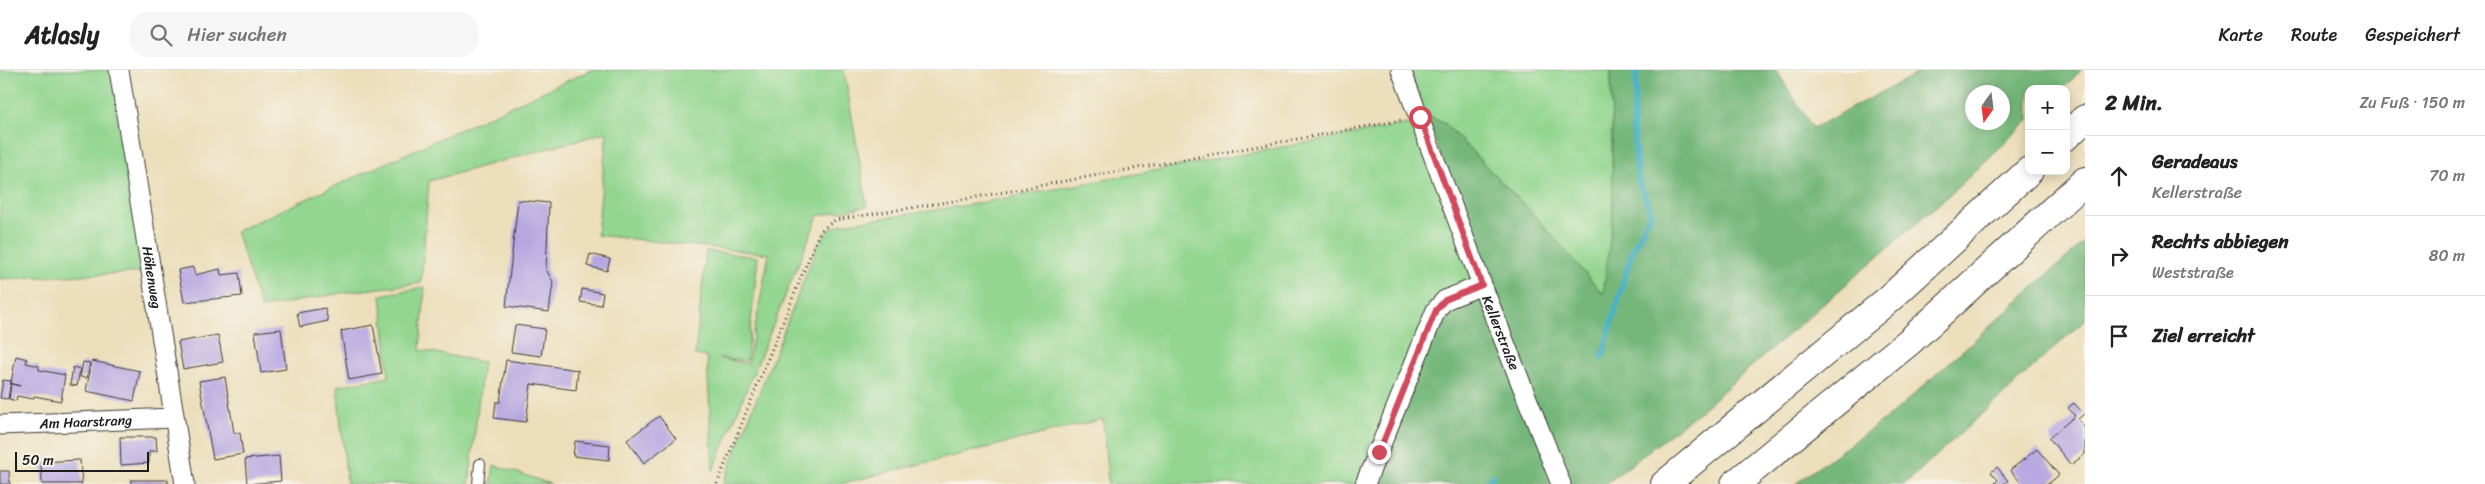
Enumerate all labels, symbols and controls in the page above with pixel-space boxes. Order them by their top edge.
search box [129,12,479,57]
text: Atlasly [25,14,99,56]
text: Hier suchen [187,18,287,51]
text: Karte [2218,19,2263,51]
text: Route [2291,19,2337,51]
text: Gespeichert [2365,19,2460,51]
icon: search [147,21,175,49]
text: 2 Min. [2105,84,2163,122]
north arrow [1965,85,2010,130]
map controls [2025,85,2070,175]
button: + [2025,85,2070,130]
text: Zu Fuß · 150 m [2359,88,2465,117]
route start [1409,106,1432,129]
button: − [2025,130,2070,175]
text: Geradeaus [2152,145,2238,178]
text: 70 m [2429,161,2465,190]
icon: ahead [2105,162,2133,190]
text: Kellerstraße [2152,178,2242,207]
text: Rechts abbiegen [2152,225,2289,258]
text: 80 m [2429,241,2465,270]
icon: right [2105,242,2133,270]
street label: Höhenweg [134,244,169,311]
text: Weststraße [2152,258,2234,287]
street label: Kellerstraße [1474,292,1527,374]
text: Ziel erreicht [2152,319,2255,352]
icon: arrive [2105,322,2133,350]
street label: Am Haarstrang [38,408,133,436]
route end [1368,441,1391,464]
text: 50 m [22,448,54,473]
scale bar [15,449,149,472]

